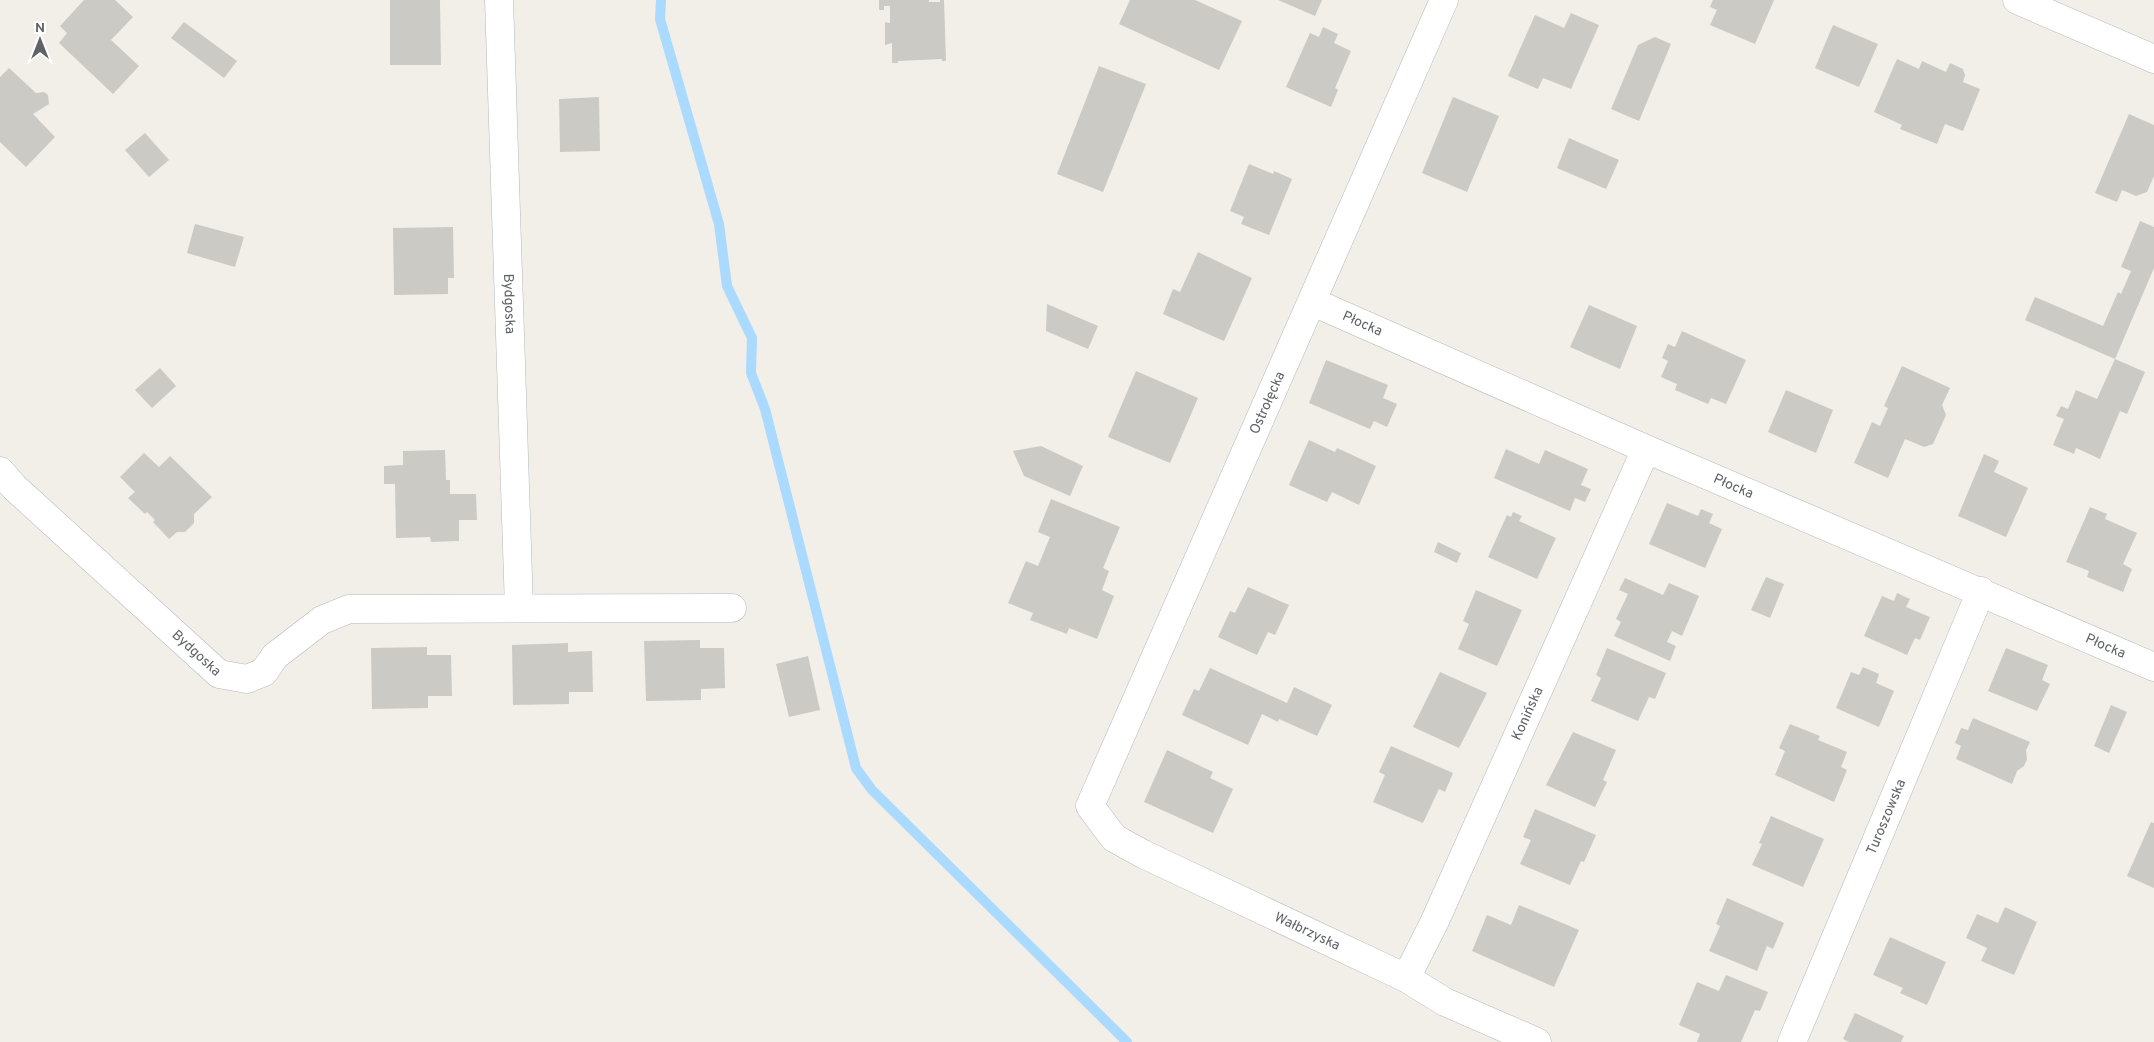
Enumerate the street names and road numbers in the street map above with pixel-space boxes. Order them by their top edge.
street label: Bydgoska [500,273,518,334]
street label: Płocka [1340,308,1385,340]
street label: Ostrołęcka [1247,369,1289,437]
street label: Płocka [1711,470,1756,503]
street label: Bydgoska [168,627,224,680]
street label: Płocka [2083,630,2128,662]
street label: Konińska [1508,684,1547,743]
street label: Turoszowska [1863,777,1910,857]
street label: Wałbrzyska [1272,909,1343,954]

